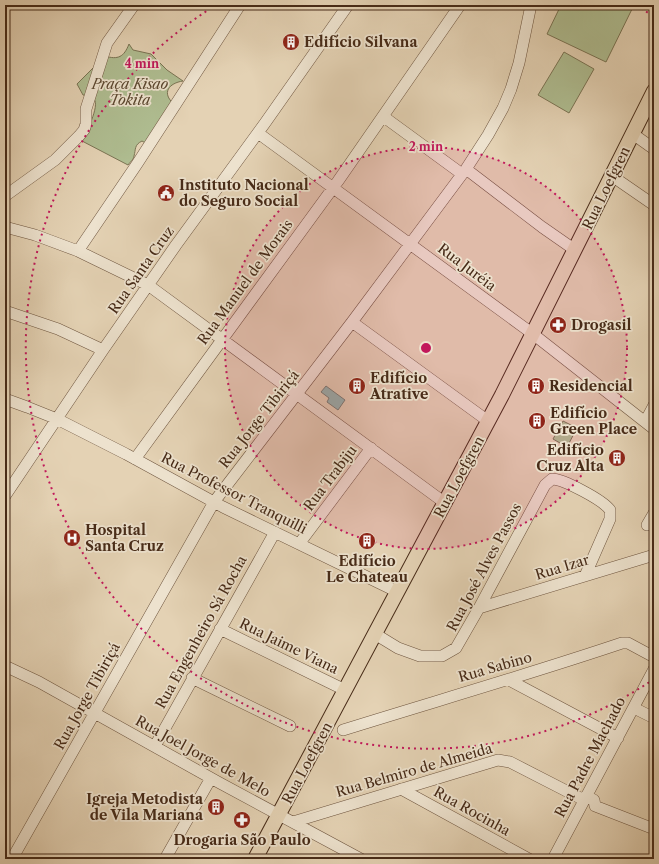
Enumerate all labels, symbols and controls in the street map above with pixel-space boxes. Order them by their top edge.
building icon: Edifício Silvana [281,32,301,52]
place label: Edifício Silvana [304,33,418,51]
text: 4 min [125,56,160,71]
park label: Praça Kisao Tokita [91,75,169,109]
text: 2 min [409,139,444,154]
street label: Rua Loefgren [578,143,634,232]
place label: Instituto Nacional do Seguro Social [179,176,309,210]
public building icon: Instituto Nacional do Seguro Social [156,183,176,203]
street label: Rua Manuel de Morais [194,216,296,348]
street label: Rua Santa Cruz [104,223,178,317]
street label: Rua Juréia [434,239,500,295]
pharmacy icon: Drogasil [548,315,568,335]
place label: Drogasil [571,316,631,334]
centre of rings [419,341,433,355]
street label: Rua Jorge Tibiriçá [215,366,303,472]
place label: Edifício Atrative [369,369,428,403]
building icon: Edifício Atrative [347,376,367,396]
building icon: Residencial [526,376,546,396]
place label: Residencial [549,377,633,395]
place label: Edifício Green Place [550,404,637,438]
building icon: Edifício Green Place [527,411,547,431]
street label: Rua Loefgren [430,433,488,521]
street label: Rua Trabiju [299,441,361,514]
place label: Edifício Cruz Alta [536,441,605,475]
street label: Rua Professor Tranquilli [158,448,310,538]
building icon: Edifício Cruz Alta [607,448,627,468]
street label: Rua José Alves Passos [443,500,525,634]
place label: Hospital Santa Cruz [85,521,164,555]
hospital icon: Hospital Santa Cruz [62,528,82,548]
building icon: Edifício Le Chateau [357,531,377,551]
street label: Rua Izar [533,550,591,584]
street label: Rua Engenheiro Sá Rocha [151,552,251,712]
place label: Edifício Le Chateau [326,552,408,586]
street label: Rua Jaime Viana [236,614,342,678]
street label: Rua Jorge Tibiriçá [50,639,124,753]
street label: Rua Sabino [456,648,534,686]
street label: Rua Padre Machado [551,694,629,820]
street label: Rua Joel Jorge de Melo [132,711,274,801]
street label: Rua Loefgren [278,719,336,807]
street label: Rua Belmiro de Almeida [334,739,495,801]
street label: Rua Rocinha [430,783,514,840]
place label: Igreja Metodista de Vila Mariana [86,790,204,824]
building icon: Igreja Metodista de Vila Mariana [206,797,226,817]
pharmacy icon: Drogaria São Paulo [232,810,252,830]
place label: Drogaria São Paulo [173,831,311,849]

